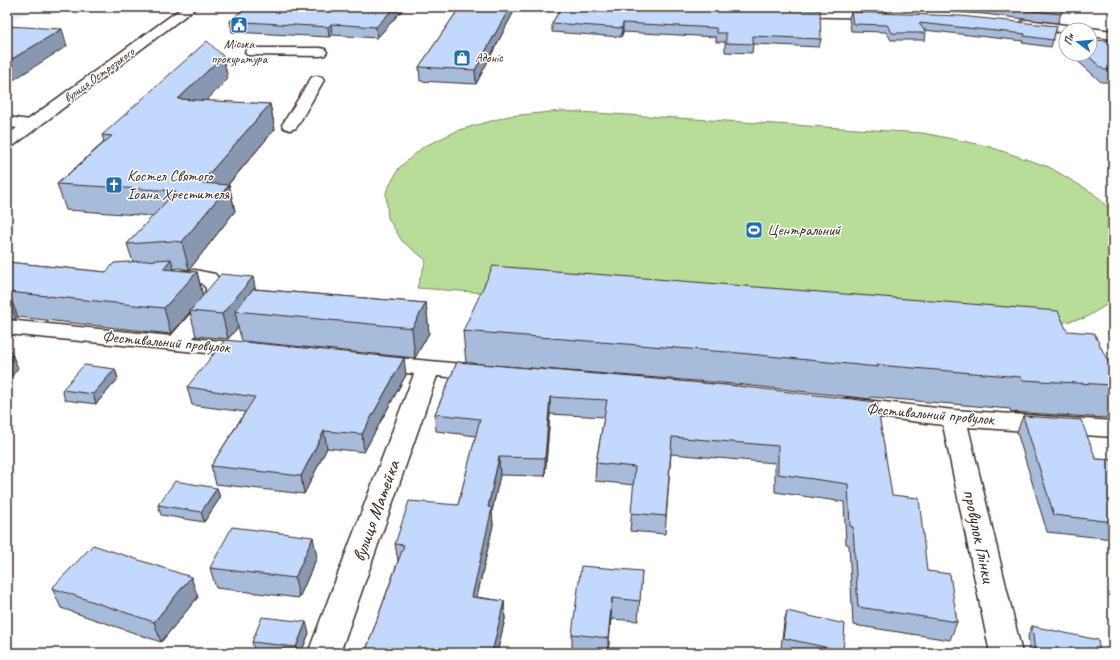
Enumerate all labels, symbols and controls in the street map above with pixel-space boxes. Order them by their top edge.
public building icon: Міська прокуратура [229,15,249,35]
north arrow [1058,22,1098,62]
text: Пн [1060,31,1077,47]
place label: Міська прокуратура [211,36,268,67]
street label: вулиця Острозького [60,43,139,106]
shop icon: Адоніс [452,48,472,68]
place label: Адоніс [475,50,504,66]
place label: Костел Святого Іоана Хрестителя [127,166,230,204]
church icon: Костел Святого Іоана Хрестителя [104,175,124,195]
sports icon: Центральний [744,220,764,240]
place label: Центральний [767,220,842,240]
street label: Фестивальний провулок [101,326,232,358]
street label: Фестивальний провулок [865,398,996,430]
street label: вулиця Матейка [347,456,406,565]
street label: провулок Глінки [957,487,1001,586]

